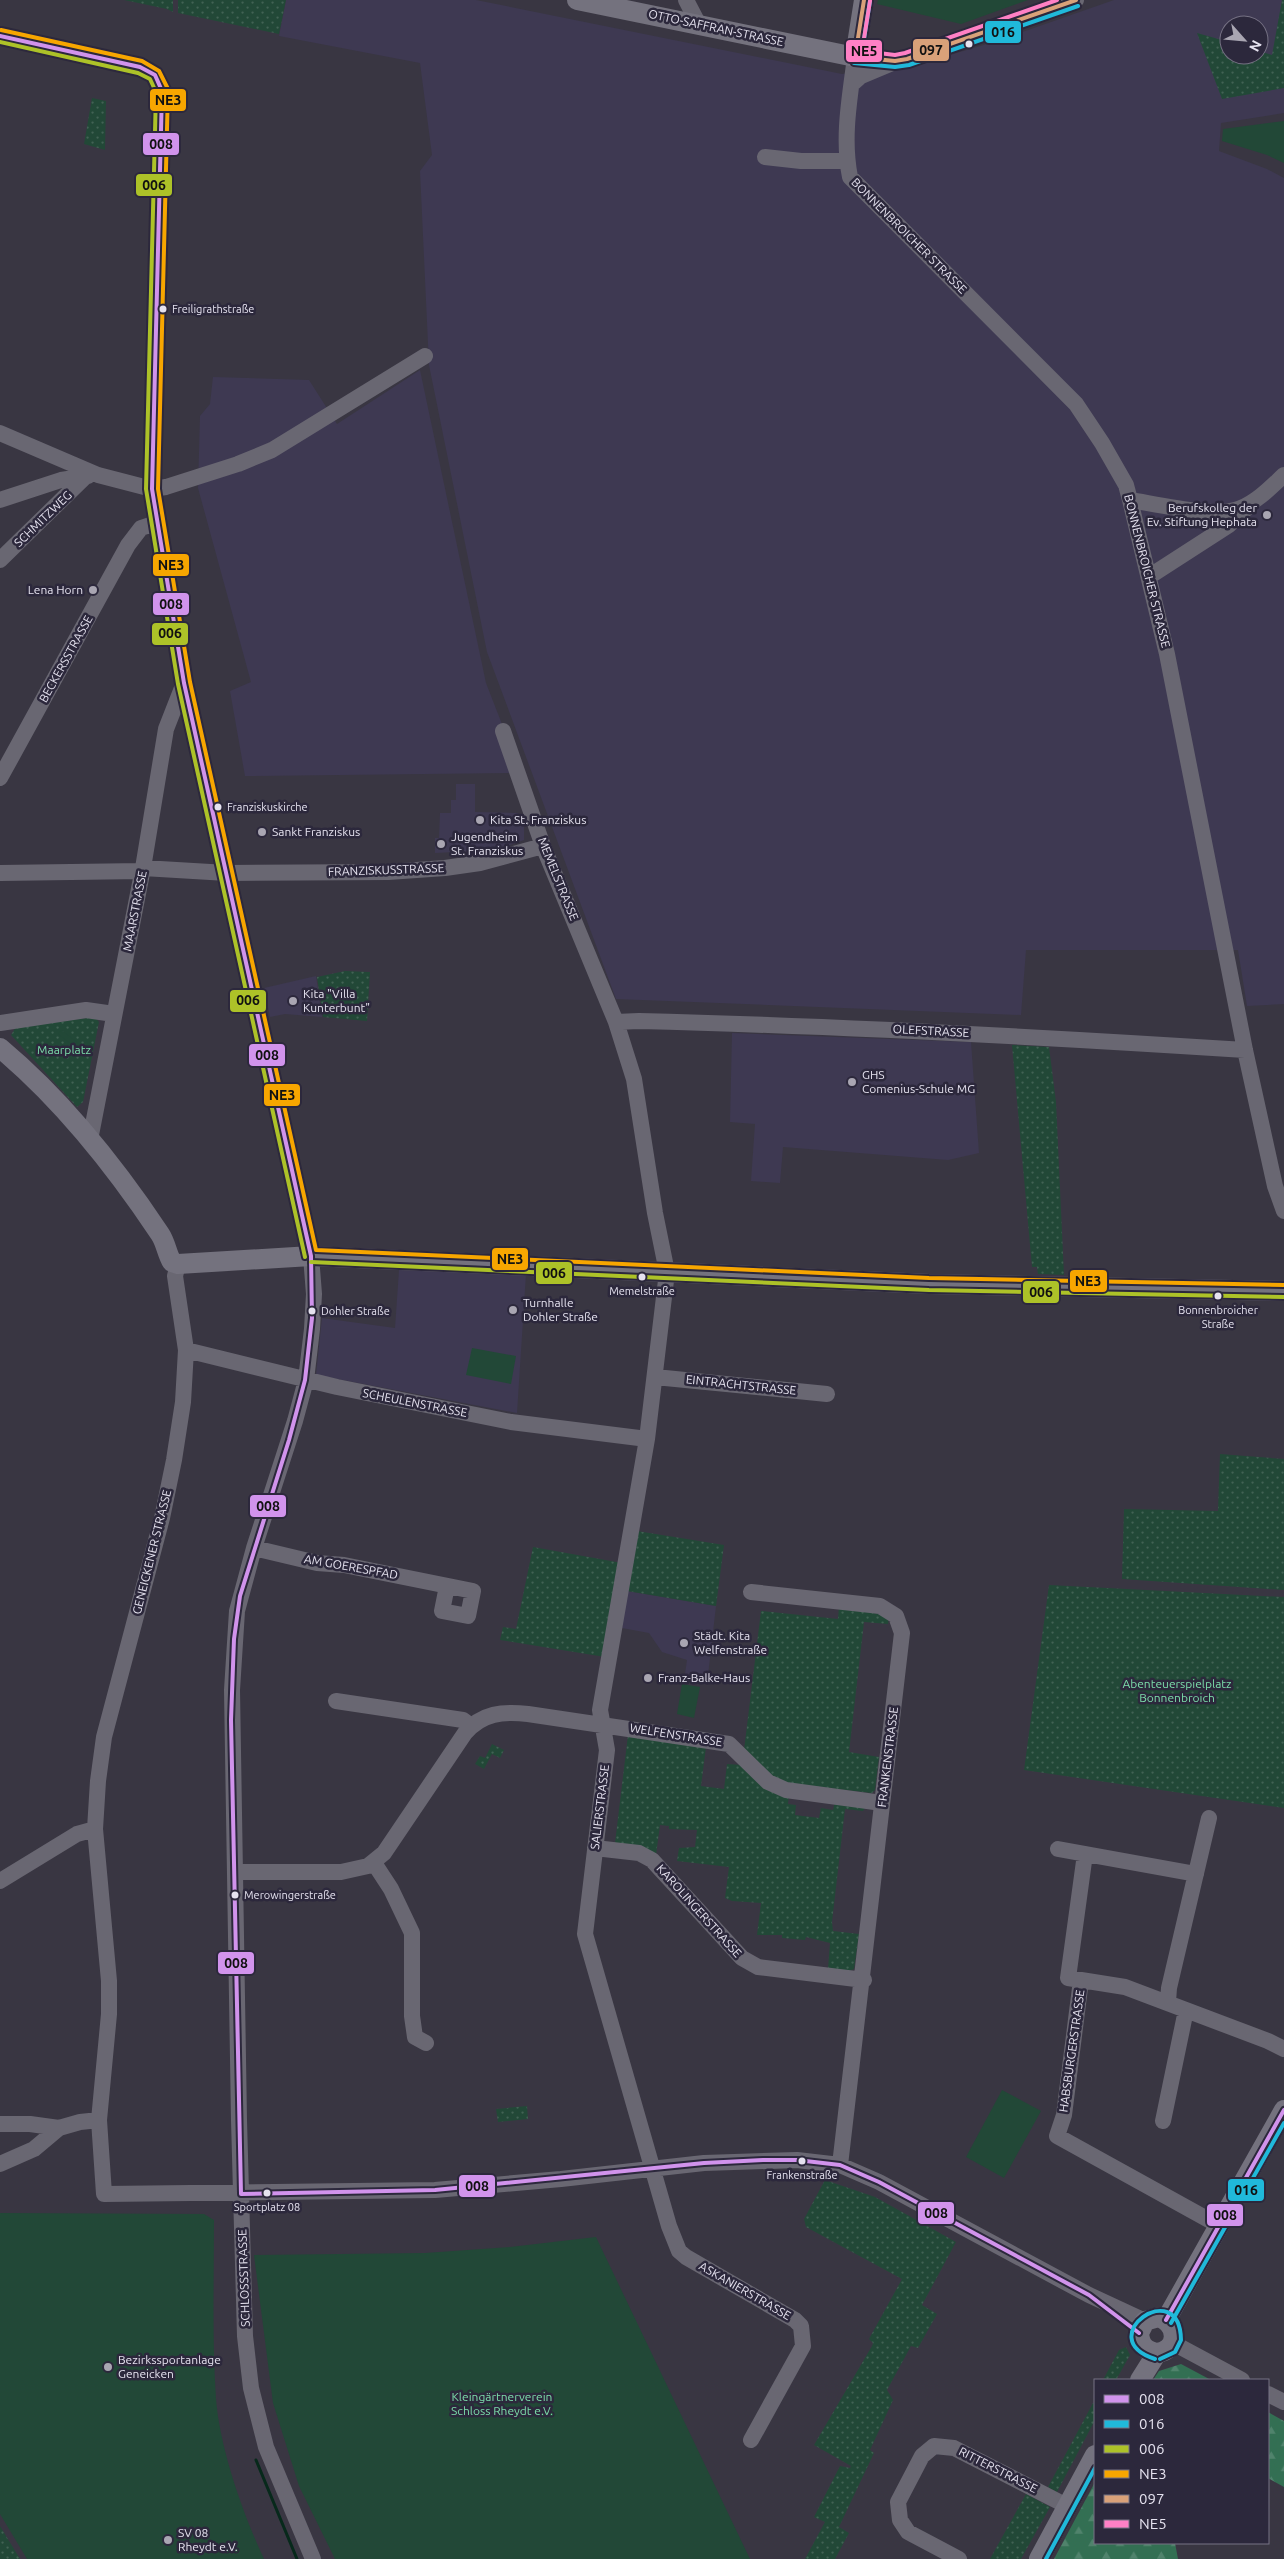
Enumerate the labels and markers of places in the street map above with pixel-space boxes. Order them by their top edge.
unlabelled marker [964,39,974,49]
place label: Freiligrathstraße [172,303,254,315]
marker: Freiligrathstraße [158,304,168,314]
place label: Berufskolleg der Ev. Stiftung Hephata [1147,501,1257,528]
marker: Berufskolleg der Ev. Stiftung Hephata [1261,509,1273,521]
place label: Lena Horn [28,583,83,596]
marker: Lena Horn [87,584,99,596]
place label: Franziskuskirche [227,801,308,813]
marker: Franziskuskirche [213,802,223,812]
place label: Kita St. Franziskus [490,813,586,826]
marker: Kita St. Franziskus [474,814,486,826]
place label: Sankt Franziskus [272,825,360,838]
marker: Sankt Franziskus [256,826,268,838]
place label: Jugendheim St. Franziskus [451,830,523,857]
marker: Jugendheim St. Franziskus [435,838,447,850]
place label: Kita "Villa Kunterbunt" [303,987,370,1014]
marker: Kita "Villa Kunterbunt" [287,995,299,1007]
place label: GHS Comenius-Schule MG [862,1068,975,1095]
marker: GHS Comenius-Schule MG [846,1076,858,1088]
marker: Memelstraße [637,1272,647,1282]
place label: Memelstraße [609,1285,675,1297]
marker: Bonnenbroicher Straße [1213,1291,1223,1301]
place label: Turnhalle Dohler Straße [523,1296,598,1323]
marker: Turnhalle Dohler Straße [507,1304,519,1316]
place label: Bonnenbroicher Straße [1178,1304,1259,1330]
place label: Dohler Straße [321,1305,390,1317]
marker: Dohler Straße [307,1306,317,1316]
place label: Städt. Kita Welfenstraße [694,1629,767,1656]
marker: Städt. Kita Welfenstraße [678,1637,690,1649]
place label: Franz-Balke-Haus [658,1671,750,1684]
marker: Franz-Balke-Haus [642,1672,654,1684]
place label: Merowingerstraße [244,1889,336,1901]
marker: Merowingerstraße [230,1890,240,1900]
marker: Frankenstraße [797,2156,807,2166]
place label: Frankenstraße [766,2169,838,2181]
marker: Sportplatz 08 [262,2188,272,2198]
place label: Sportplatz 08 [234,2201,300,2213]
place label: Bezirkssportanlage Geneicken [118,2353,221,2380]
marker: Bezirkssportanlage Geneicken [102,2361,114,2373]
place label: SV 08 Rheydt e.V. [178,2526,238,2553]
marker: SV 08 Rheydt e.V. [162,2534,174,2546]

